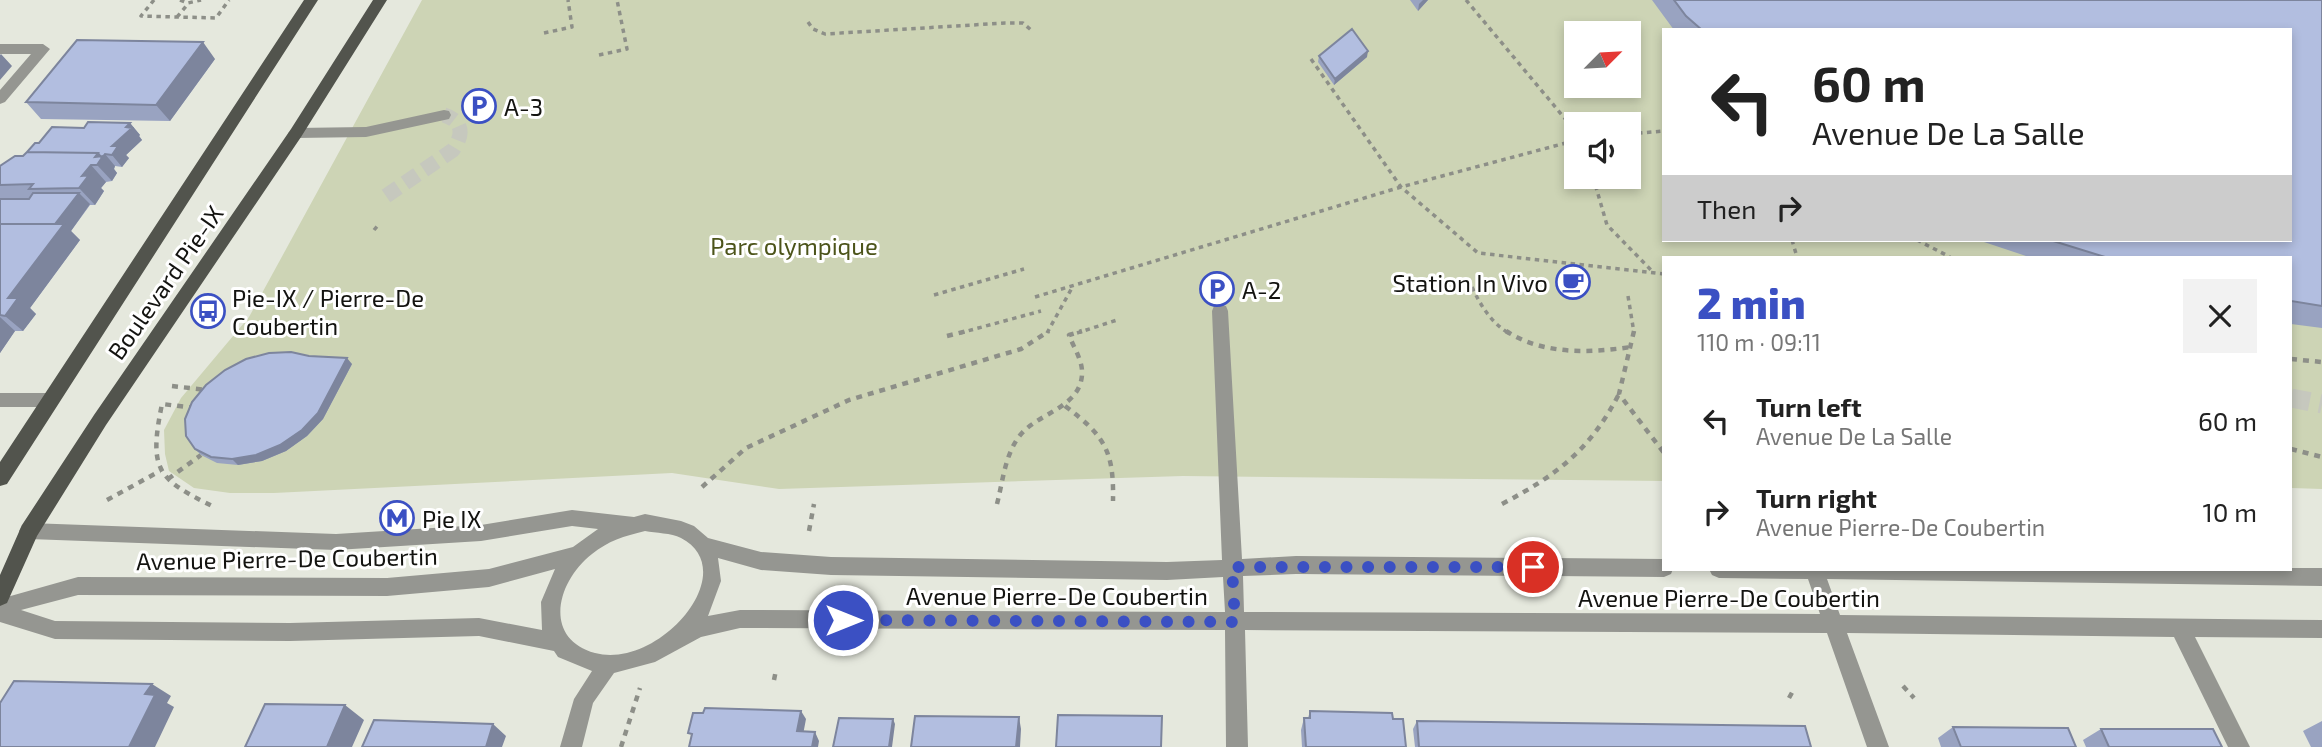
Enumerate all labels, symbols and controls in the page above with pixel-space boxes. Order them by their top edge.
north arrow [1564,21,1642,98]
map controls [1564,21,1641,189]
text: 60 m [1812,53,1926,112]
icon: left [1697,56,1788,147]
parking icon: A-3 [460,87,498,125]
place label: A-3 [504,92,543,121]
button: sound [1564,112,1641,189]
text: Avenue De La Salle [1812,113,2085,151]
icon: right [1770,189,1808,227]
text: Then [1697,193,1756,224]
street label: Boulevard Pie-IX [101,199,229,365]
park label: Parc olympique [710,231,878,260]
cafe icon: Station In Vivo [1554,263,1592,301]
place label: Station In Vivo [1393,268,1548,297]
parking icon: A-2 [1198,270,1236,308]
place label: A-2 [1242,275,1281,304]
text: 2 min [1697,277,1806,327]
button: close [2183,279,2257,353]
place label: Pie-IX / Pierre-De Coubertin [232,283,424,340]
bus stop icon: Pie-IX / Pierre-De Coubertin [189,292,227,330]
text: 110 m · 09:11 [1697,328,1821,356]
text: Turn left [1756,391,1862,422]
icon: left [1697,402,1735,440]
text: 60 m [2198,405,2257,436]
text: Avenue De La Salle [1756,422,1952,450]
text: Turn right [1756,482,1877,513]
icon: right [1697,493,1735,531]
text: 10 m [2202,496,2257,527]
metro station icon: Pie IX [378,499,416,537]
place label: Pie IX [422,504,482,533]
text: Avenue Pierre-De Coubertin [1756,513,2045,541]
pin [1503,537,1563,597]
street label: Avenue Pierre-De Coubertin [136,541,438,575]
icon: arrive [1514,548,1552,586]
street label: Avenue Pierre-De Coubertin [906,581,1208,610]
position arrow [806,583,880,657]
street label: Avenue Pierre-De Coubertin [1578,583,1880,612]

